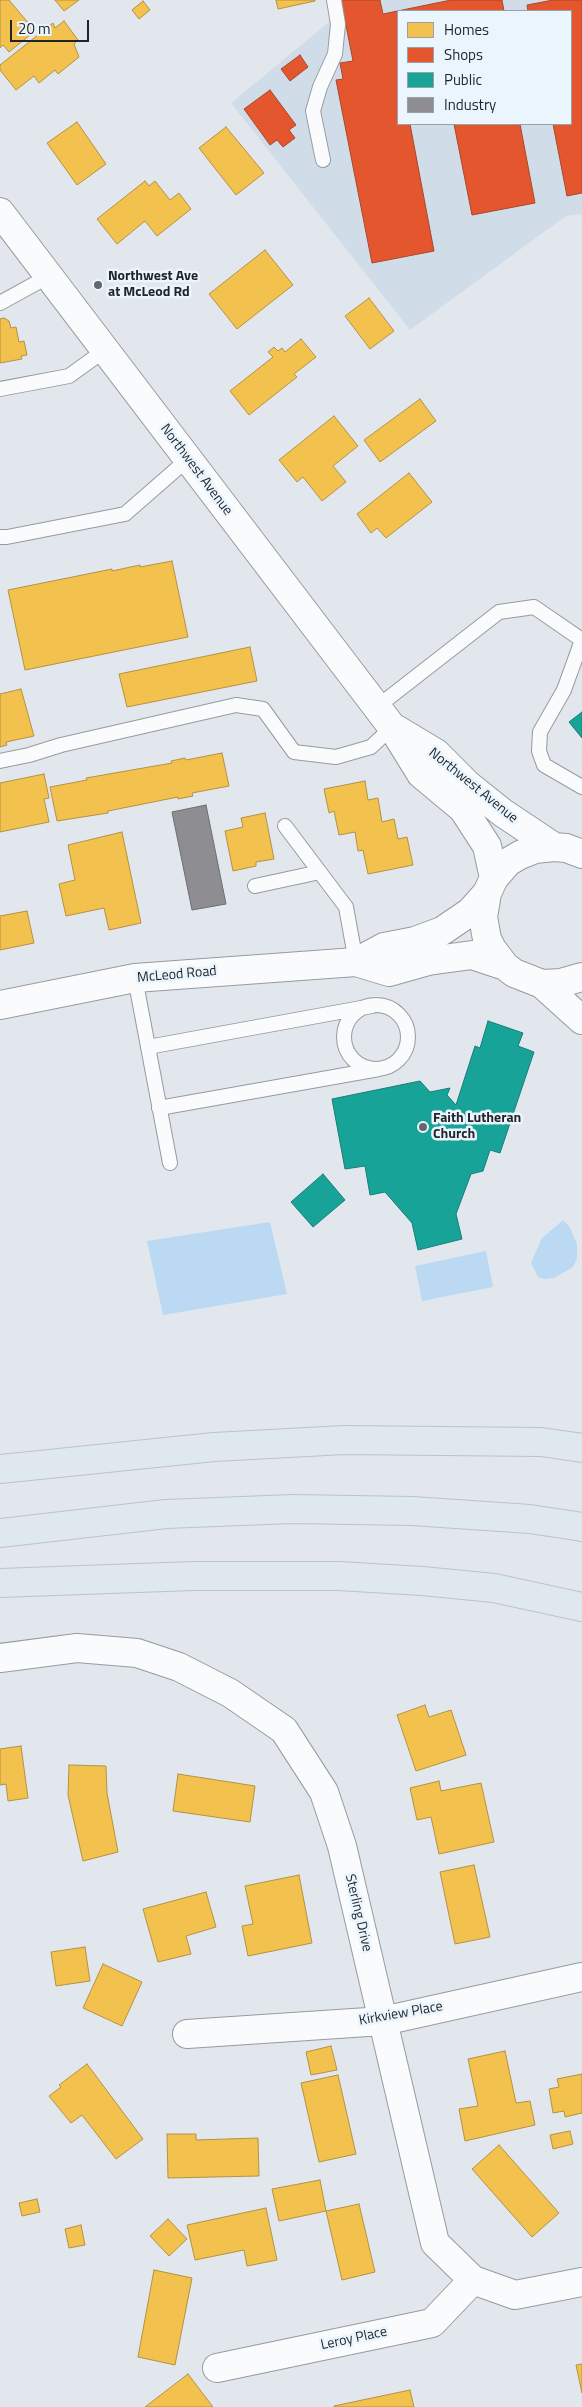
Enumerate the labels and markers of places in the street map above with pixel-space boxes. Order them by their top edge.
place label: Northwest Ave at McLeod Rd [108,269,198,302]
marker: Northwest Ave at McLeod Rd [92,279,104,291]
place label: Faith Lutheran Church [433,1111,521,1144]
marker: Faith Lutheran Church [417,1121,429,1133]

